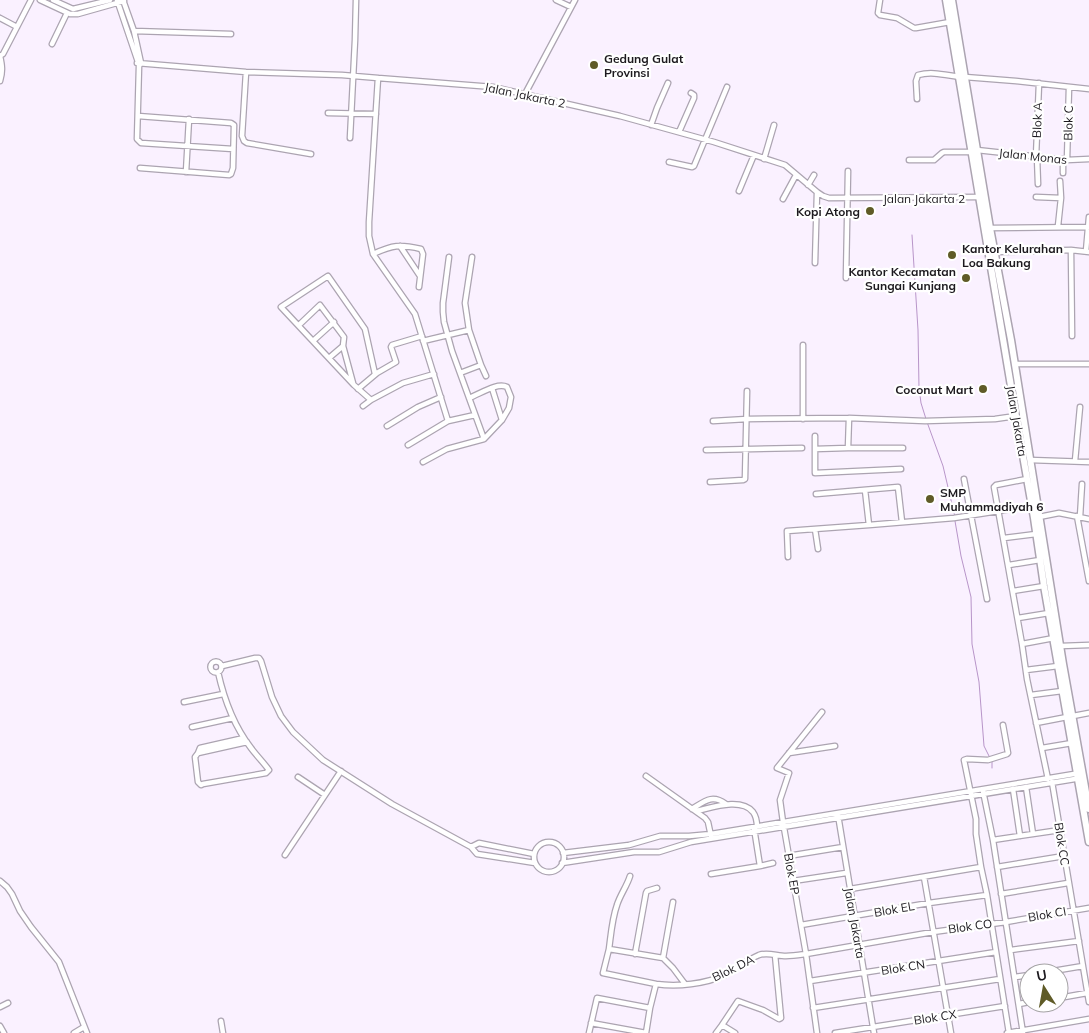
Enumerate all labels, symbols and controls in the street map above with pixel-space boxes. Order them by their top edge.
place label: Gedung Gulat Provinsi [604,51,684,80]
marker: Gedung Gulat Provinsi [588,59,600,71]
street label: Jalan Jakarta 2 [483,79,567,111]
street label: Blok A [1029,102,1045,138]
street label: Blok C [1060,105,1076,141]
street label: Jalan Monas [998,145,1068,167]
street label: Jalan Jakarta 2 [883,191,965,206]
place label: Kopi Atong [796,204,860,219]
marker: Kopi Atong [864,205,876,217]
place label: Kantor Kelurahan Loa Bakung [962,241,1063,270]
marker: Kantor Kelurahan Loa Bakung [946,249,958,261]
place label: Kantor Kecamatan Sungai Kunjang [848,264,956,293]
marker: Kantor Kecamatan Sungai Kunjang [960,272,972,284]
place label: Coconut Mart [895,382,973,397]
marker: Coconut Mart [977,383,989,395]
street label: Jalan Jakarta [1003,384,1031,458]
place label: SMP Muhammadiyah 6 [940,485,1043,514]
marker: SMP Muhammadiyah 6 [924,493,936,505]
street label: Blok CC [1051,821,1073,867]
street label: Blok EP [781,852,803,896]
street label: Jalan Jakarta [841,886,869,960]
street label: Blok EL [873,898,916,920]
street label: Blok CI [1027,903,1067,925]
street label: Blok CO [947,915,993,937]
street label: Blok DA [710,951,757,985]
street label: Blok CN [880,956,926,978]
north arrow [1019,963,1069,1013]
text: U [1035,965,1048,985]
street label: Blok CX [913,1006,958,1028]

